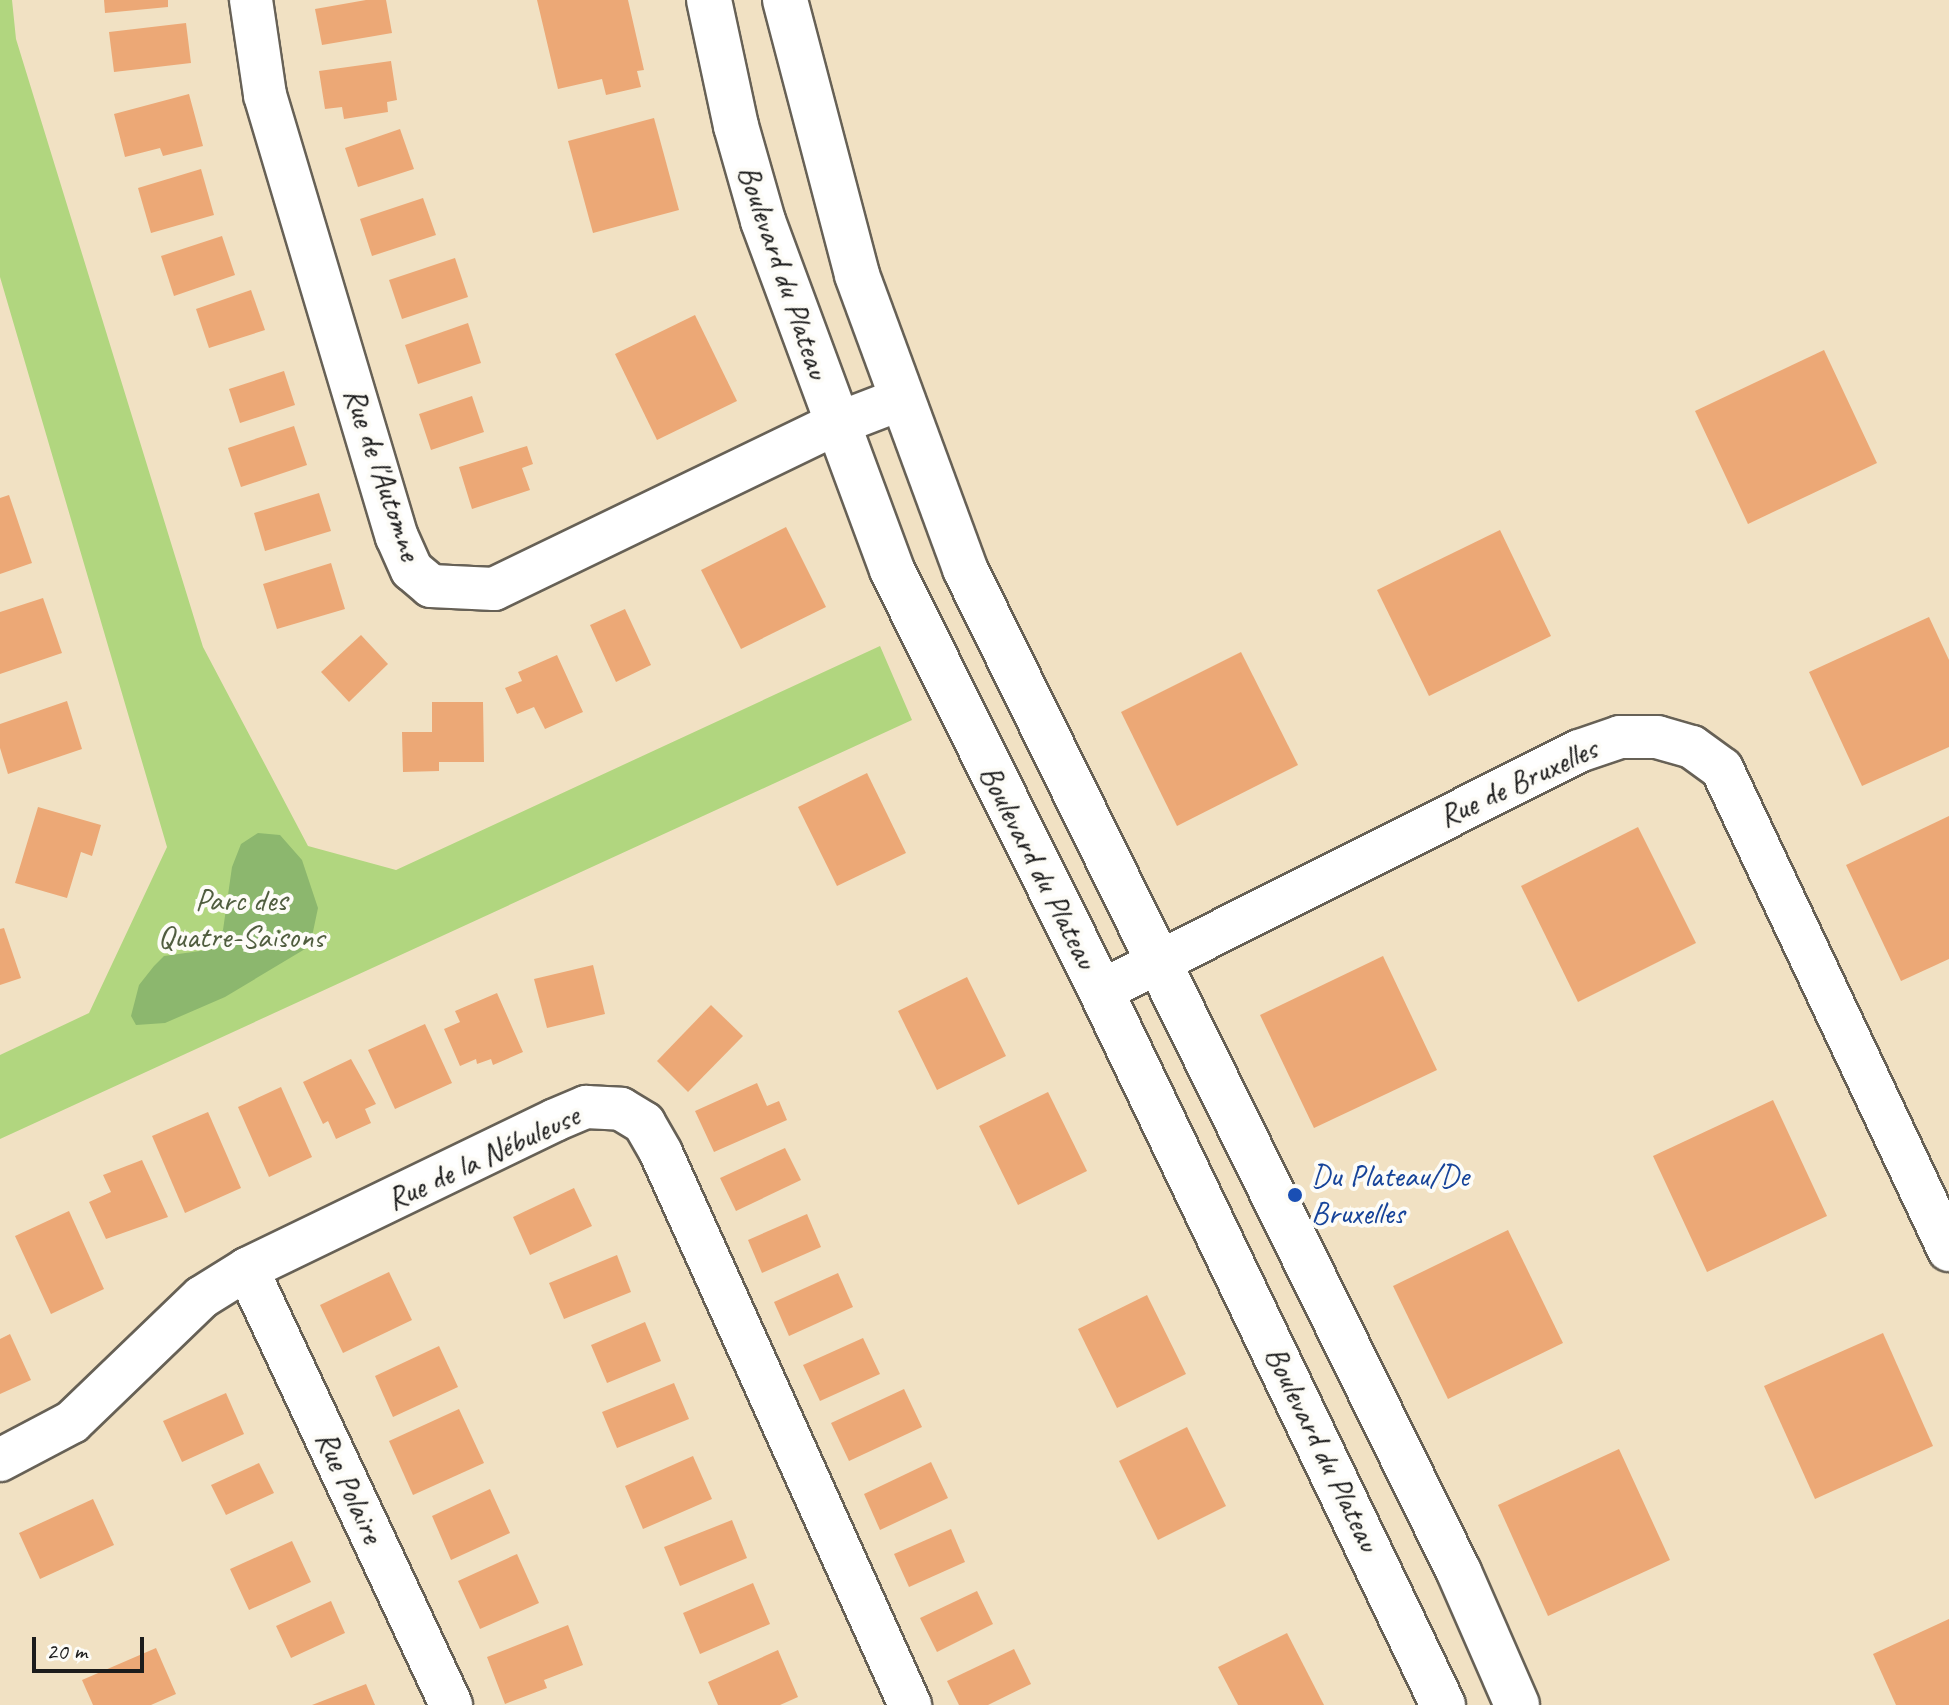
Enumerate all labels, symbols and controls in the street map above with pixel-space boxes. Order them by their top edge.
street label: Boulevard du Plateau [728,160,838,384]
street label: Rue de l'Automne [335,383,429,565]
street label: Rue de Bruxelles [1433,730,1603,836]
street label: Boulevard du Plateau [970,758,1106,976]
park label: Parc des Quatre-Saisons [158,882,324,957]
street label: Rue de la Nébuleuse [381,1097,585,1219]
place label: Du Plateau/De Bruxelles [1311,1158,1469,1233]
marker: Du Plateau/De Bruxelles [1286,1186,1304,1204]
street label: Boulevard du Plateau [1256,1340,1388,1558]
street label: Rue Polaire [307,1426,391,1548]
scale bar [36,1621,148,1671]
text: 20 m [46,1636,87,1666]

